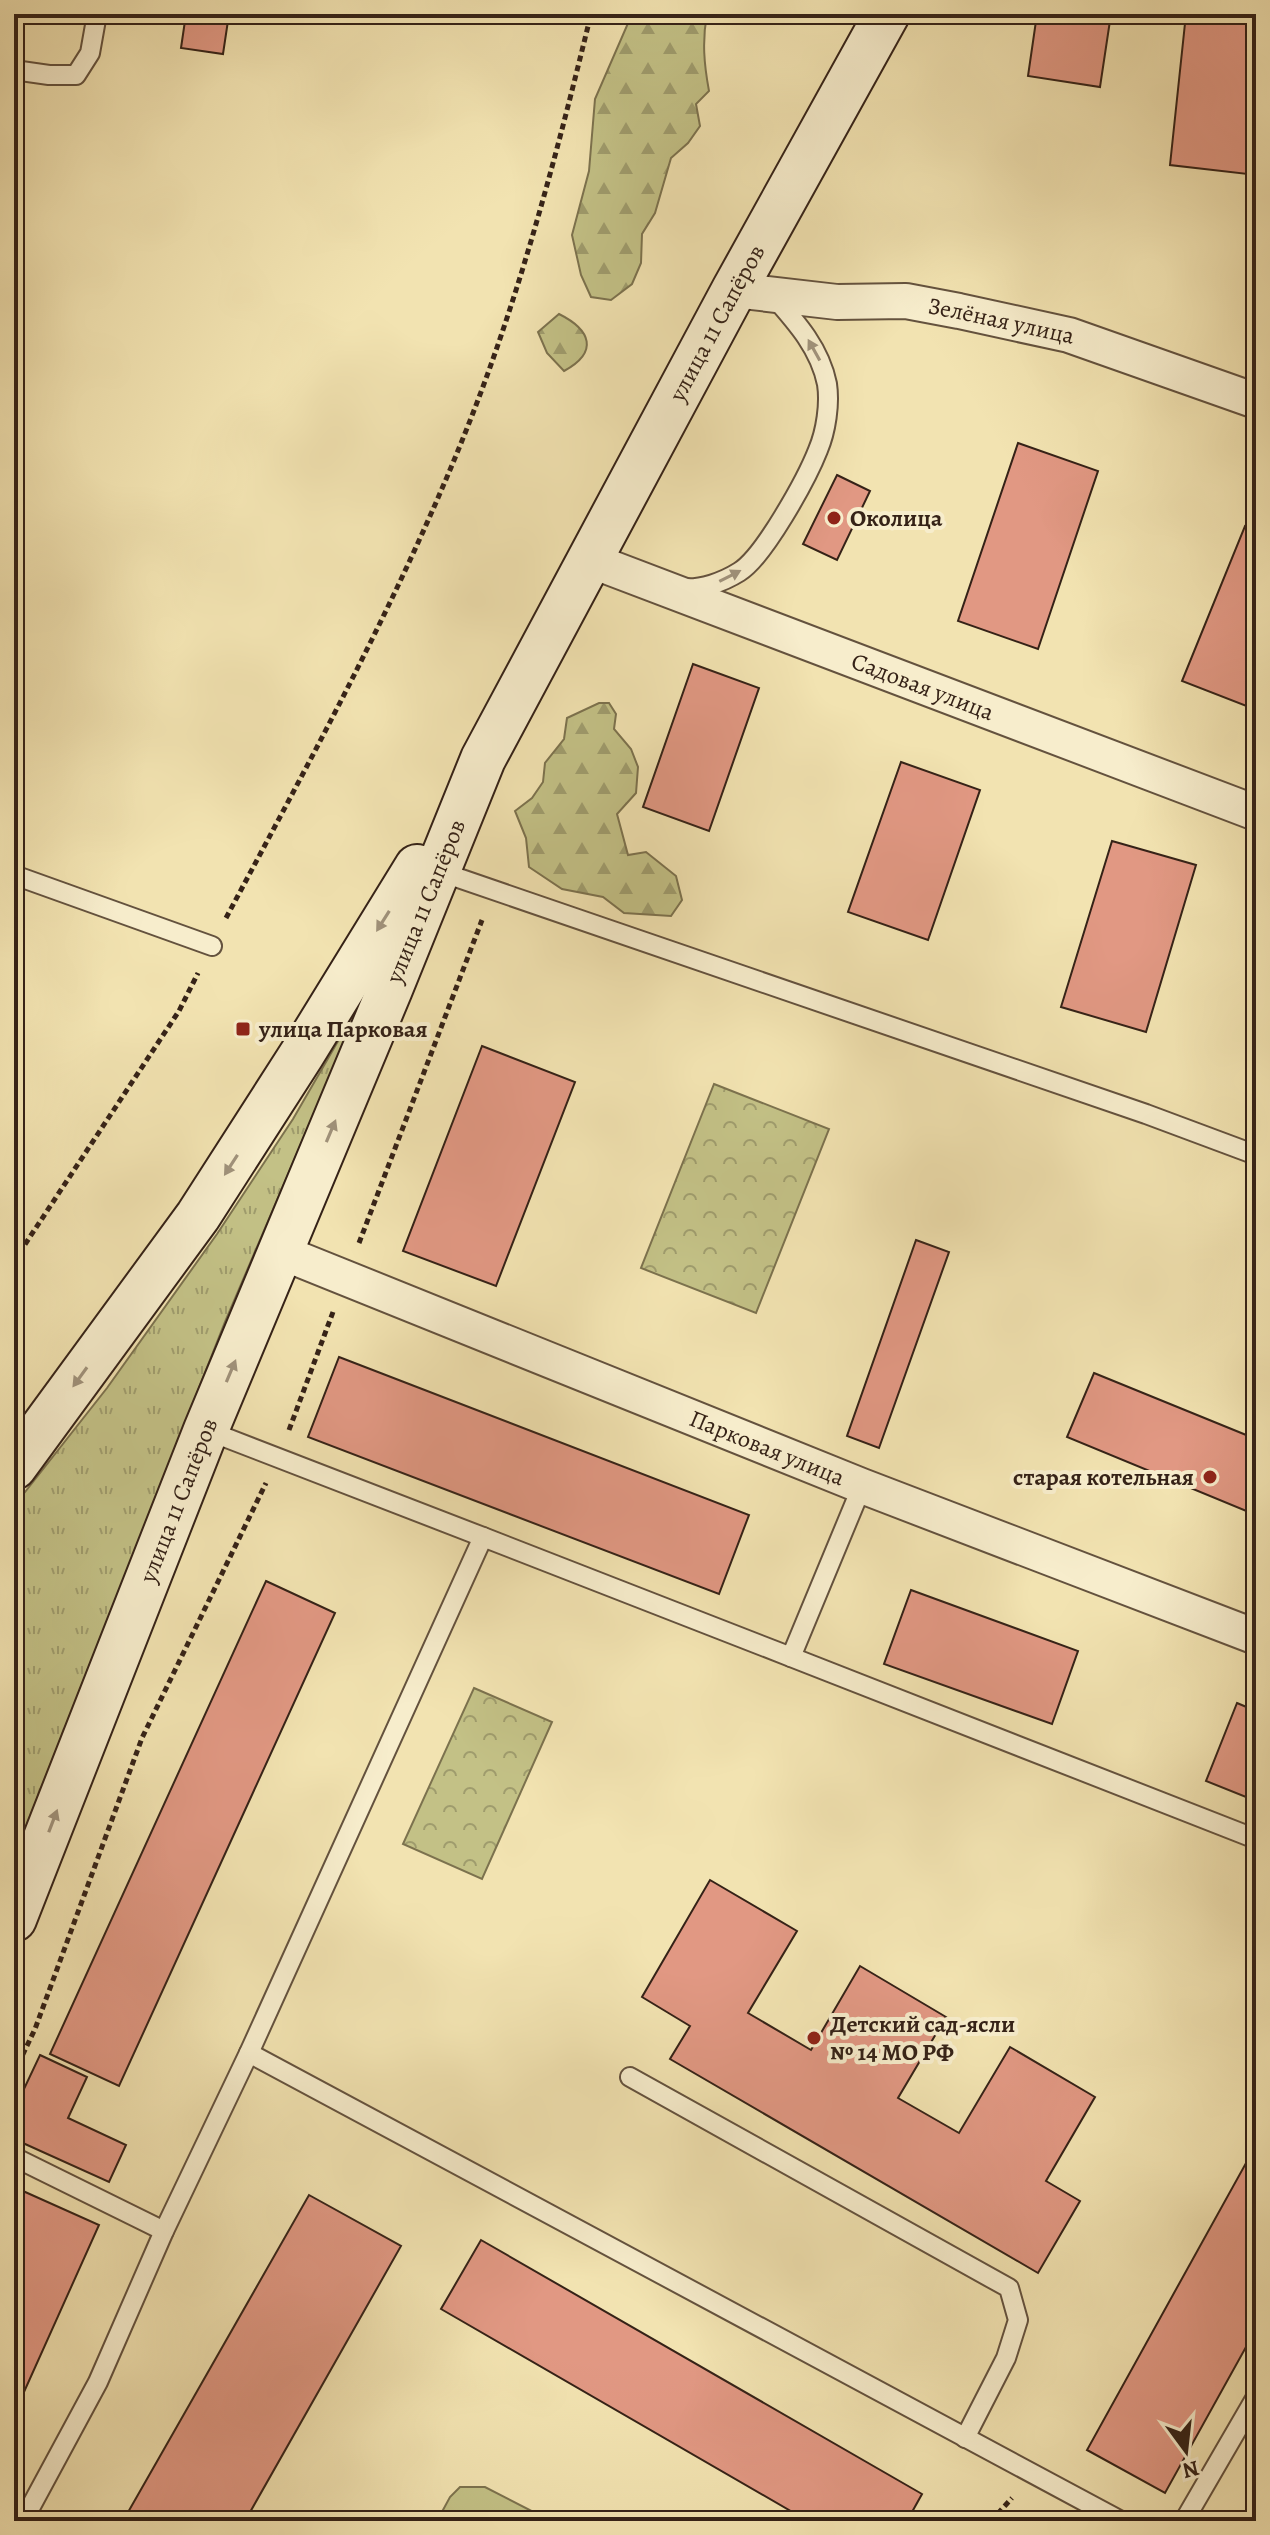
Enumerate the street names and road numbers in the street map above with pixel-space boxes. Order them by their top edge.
street label: улица 11 Сапёров [661,239,772,408]
street label: Зелёная улица [925,290,1078,352]
street label: Садовая улица [847,645,999,728]
street label: улица 11 Сапёров [378,814,473,989]
street label: Парковая улица [685,1402,849,1493]
street label: улица 11 Сапёров [131,1413,225,1588]

